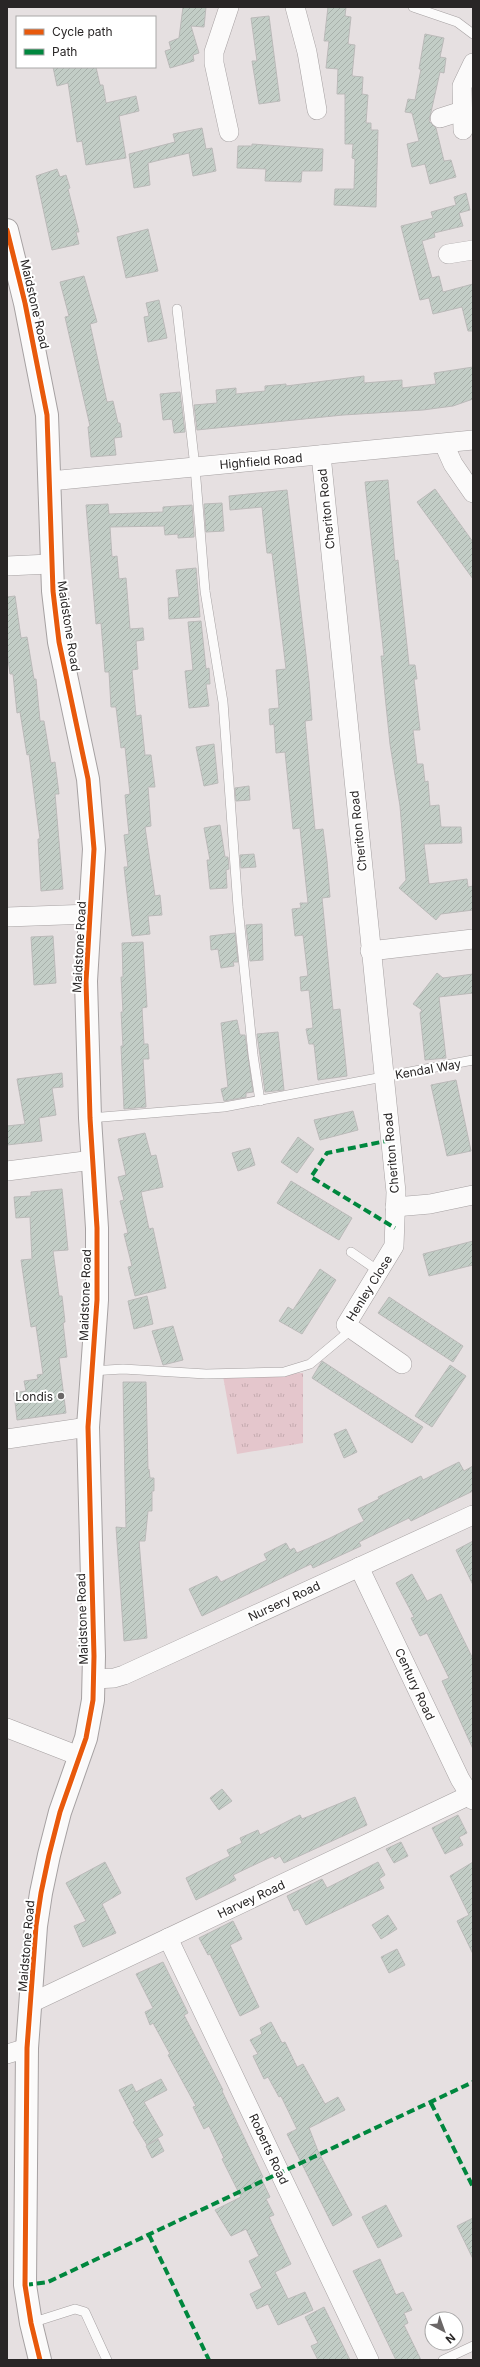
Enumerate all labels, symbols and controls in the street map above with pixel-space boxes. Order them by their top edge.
legend [16,16,156,68]
text: Cycle path [52,24,113,39]
text: Path [52,44,77,59]
street label: Maidstone Road [17,258,53,350]
street label: Highfield Road [219,450,303,472]
street label: Cheriton Road [314,468,338,550]
street label: Maidstone Road [54,580,84,672]
street label: Cheriton Road [346,790,370,872]
street label: Maidstone Road [69,901,89,993]
street label: Kendal Way [394,1056,462,1082]
street label: Cheriton Road [380,1112,402,1194]
street label: Maidstone Road [76,1249,94,1341]
street label: Henley Close [343,1252,395,1324]
place label: Londis [15,1389,53,1404]
marker: Londis [56,1391,66,1401]
street label: Maidstone Road [73,1573,91,1665]
street label: Nursery Road [246,1578,322,1624]
street label: Century Road [392,1646,438,1722]
street label: Harvey Road [215,1877,287,1921]
street label: Maidstone Road [15,1900,37,1992]
street label: Roberts Road [246,2111,292,2187]
north arrow [424,2311,464,2351]
text: N [443,2331,458,2347]

